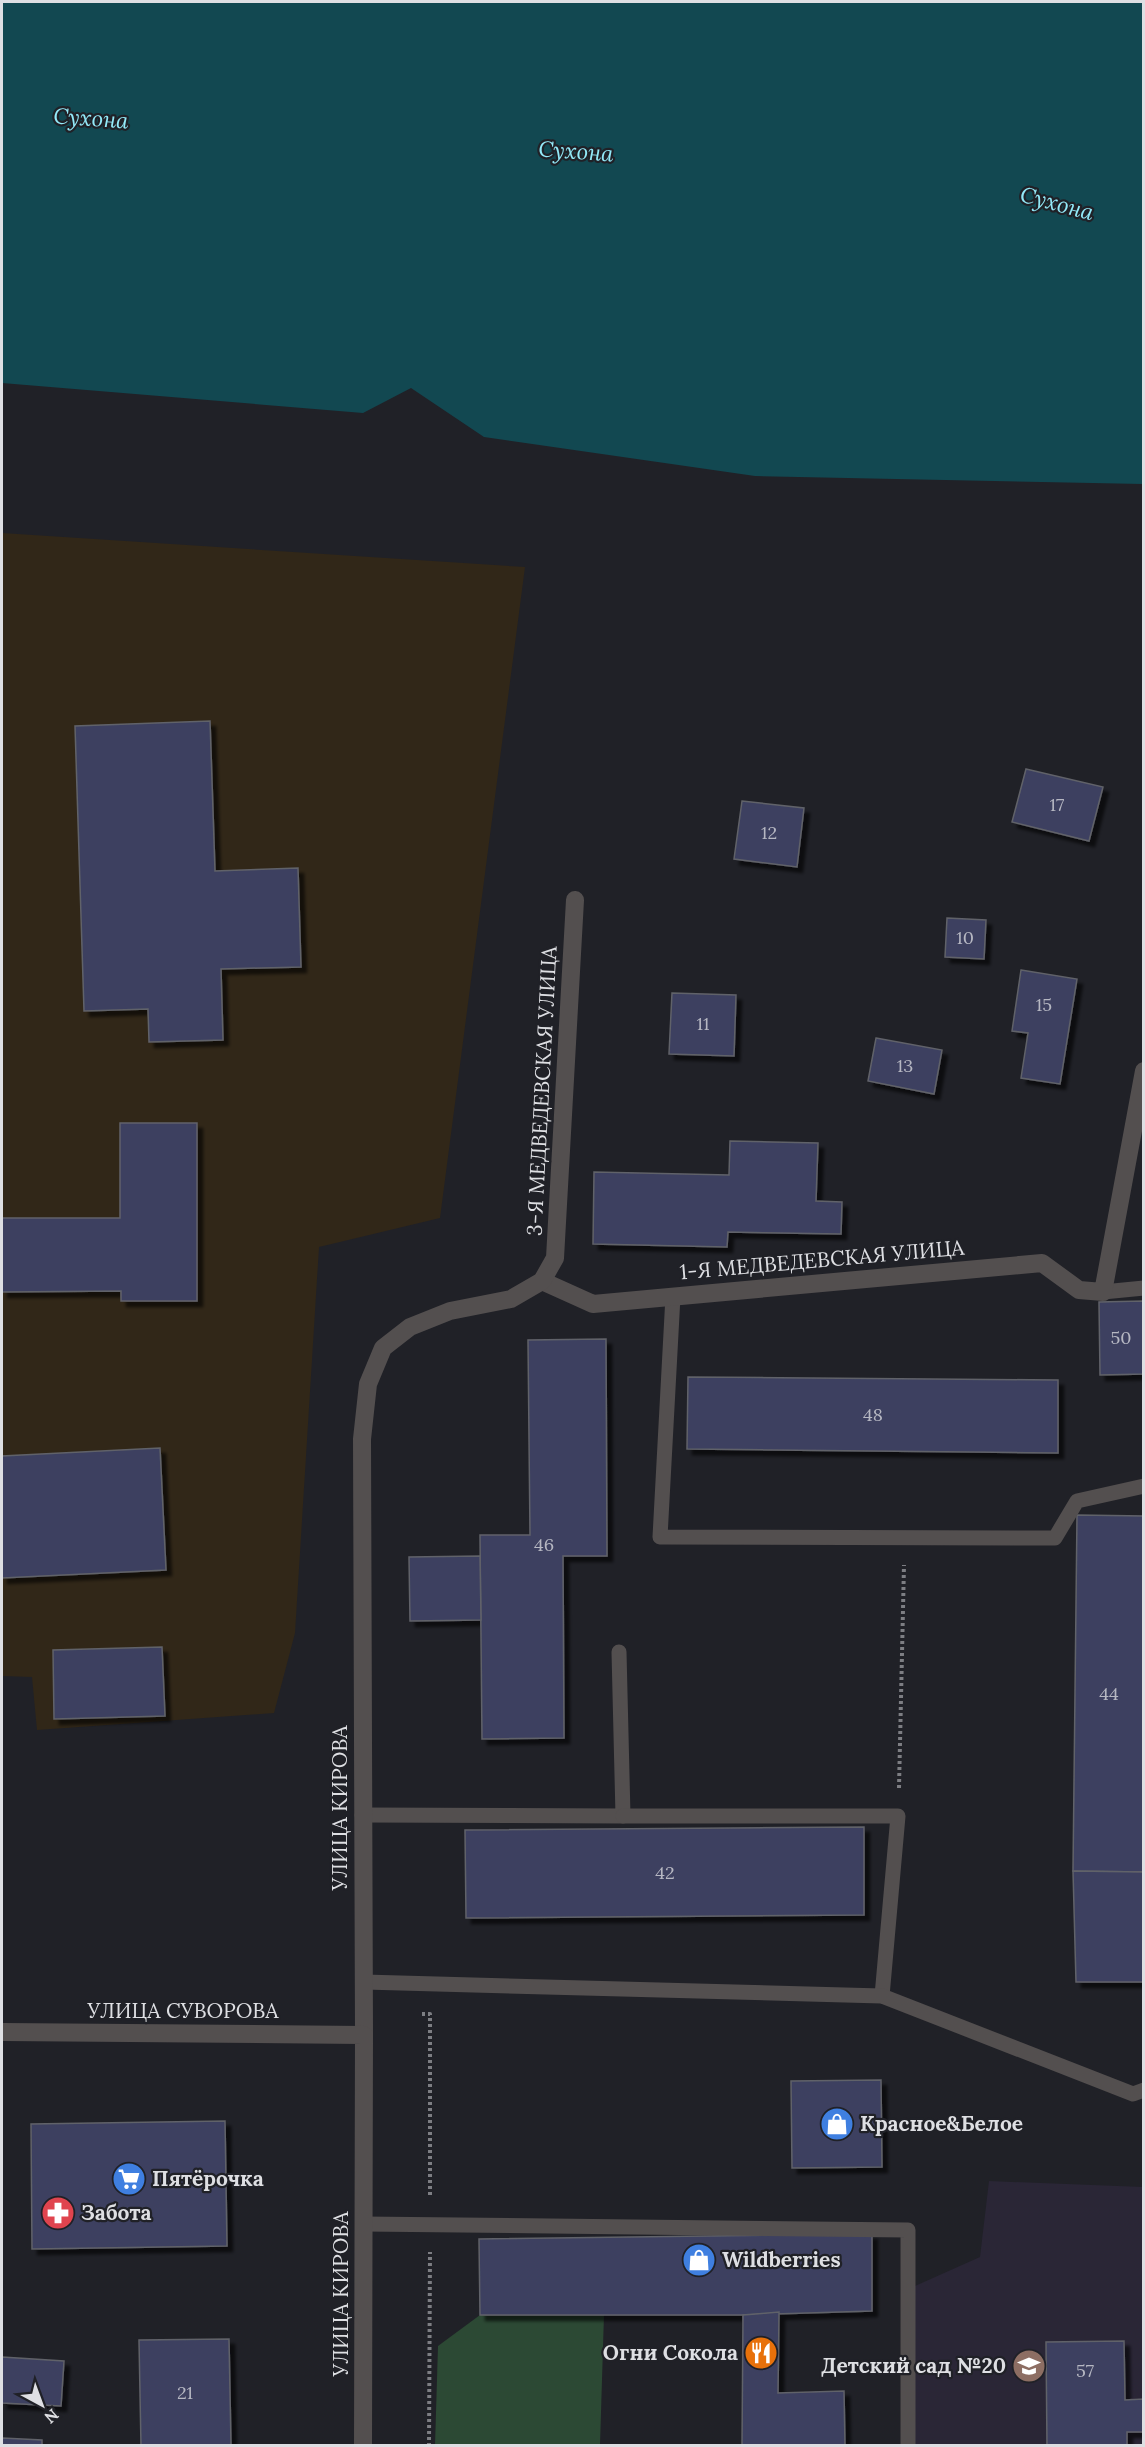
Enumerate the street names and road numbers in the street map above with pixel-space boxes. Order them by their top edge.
street label: 3-Я МЕДВЕДЕВСКАЯ УЛИЦА [520,945,563,1237]
street label: 1-Я МЕДВЕДЕВСКАЯ УЛИЦА [678,1234,966,1285]
street label: УЛИЦА КИРОВА [326,1725,353,1891]
street label: УЛИЦА СУВОРОВА [87,1997,279,2024]
street label: УЛИЦА КИРОВА [327,2211,354,2377]

